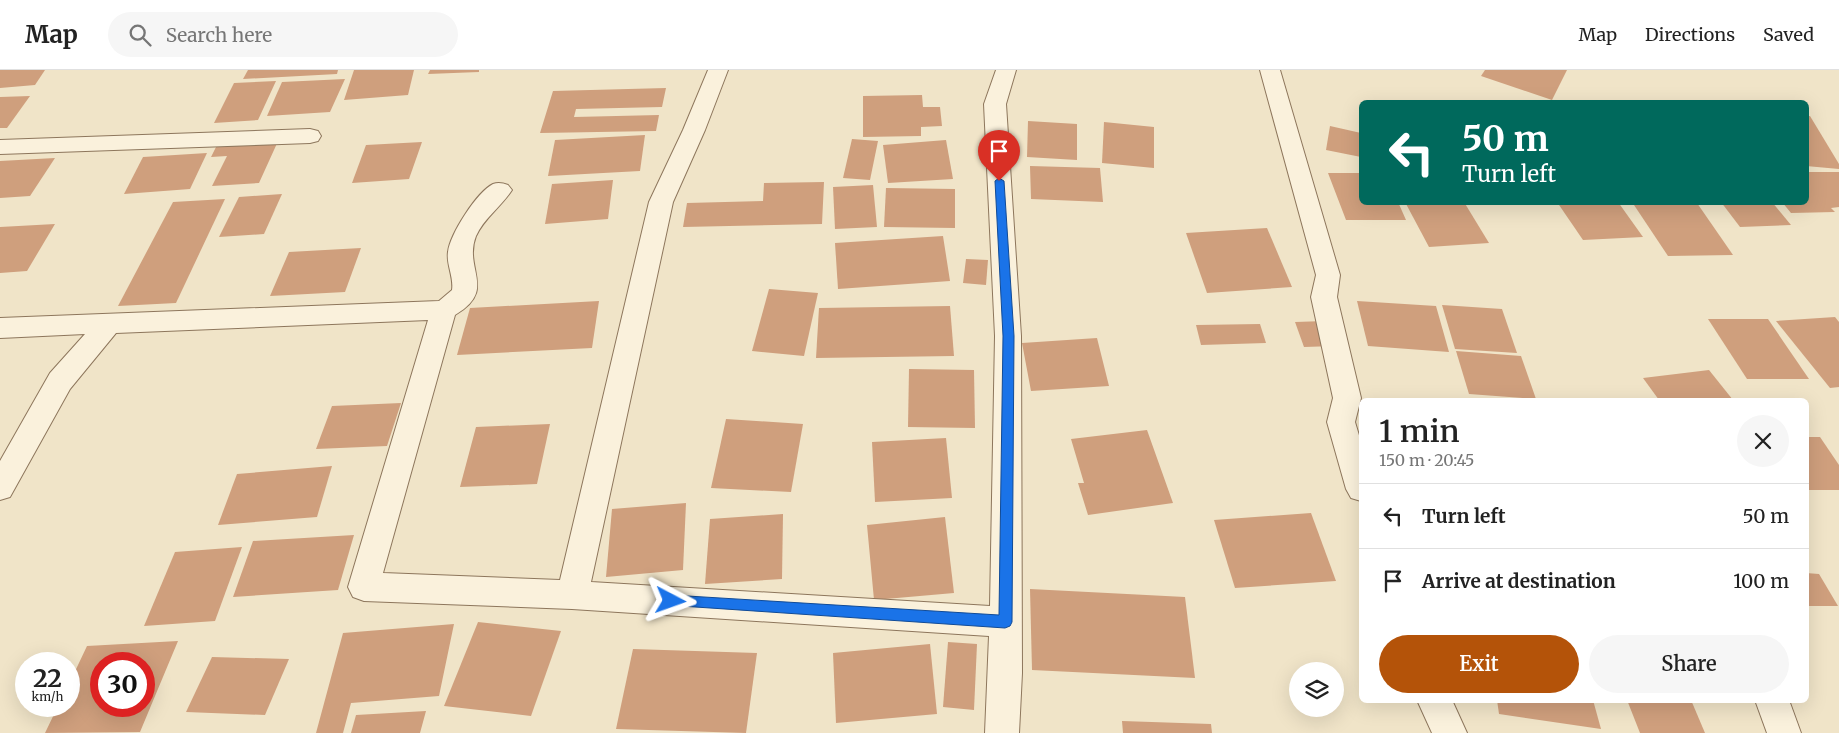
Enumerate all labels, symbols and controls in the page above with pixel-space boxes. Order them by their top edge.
search box [108,12,458,57]
text: Map [25,19,78,50]
icon: search [126,21,154,49]
text: Search here [166,23,272,47]
text: Map [1579,23,1617,46]
text: Directions [1645,23,1735,46]
text: Saved [1763,23,1814,46]
text: 50 m [1462,117,1549,161]
icon: left [1379,120,1444,185]
pin [978,130,1020,181]
icon: arrive [985,137,1013,165]
text: Turn left [1462,160,1556,188]
text: 1 min [1379,412,1460,450]
button: close [1737,415,1789,467]
text: 150 m · 20:45 [1379,450,1474,470]
icon: left [1379,502,1407,530]
text: Turn left [1422,504,1506,528]
text: 50 m [1743,504,1789,528]
icon: arrive [1379,567,1407,595]
text: Arrive at destination [1422,569,1616,593]
text: 100 m [1733,569,1789,593]
position arrow [644,574,696,626]
button: Exit [1379,635,1579,693]
button: Share [1589,635,1789,693]
speed limit sign: 30 [90,652,155,717]
text: 22 [33,662,62,694]
map controls [1289,662,1344,717]
button: layers [1289,662,1344,717]
text: km/h [32,689,63,704]

